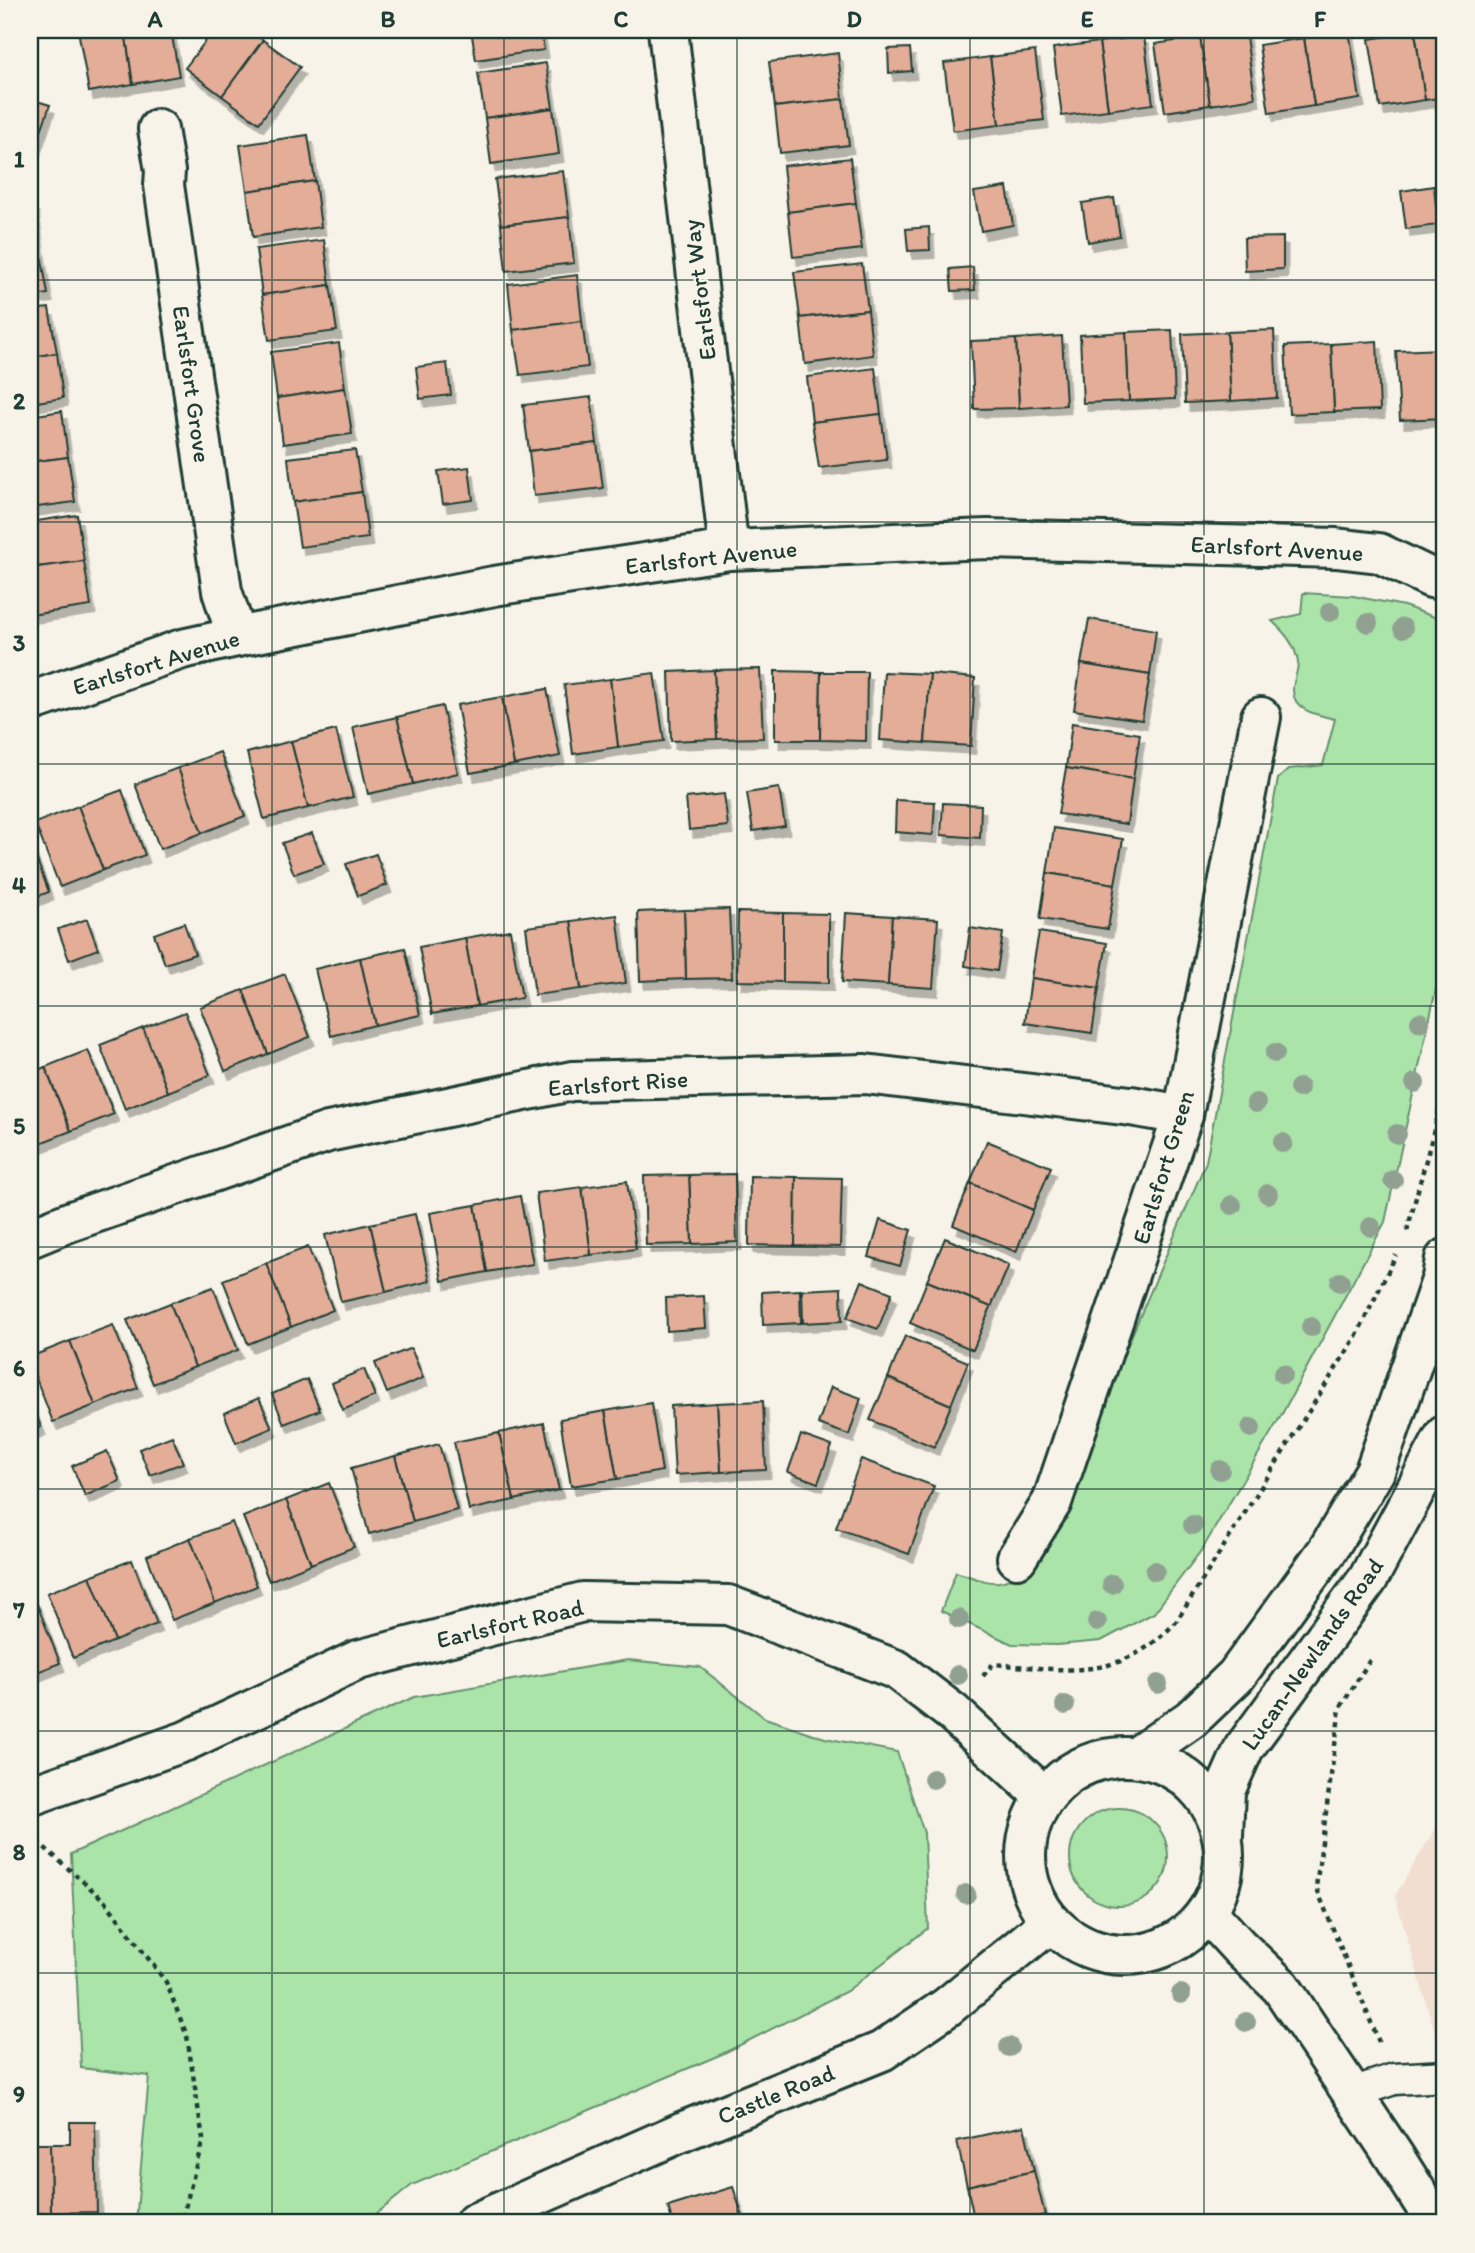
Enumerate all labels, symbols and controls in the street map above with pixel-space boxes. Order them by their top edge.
text: A [147,5,163,33]
text: B [381,5,396,33]
text: C [614,5,629,33]
text: D [846,5,862,33]
text: E [1081,5,1094,33]
text: F [1314,5,1327,33]
text: 1 [14,145,25,173]
street label: Earlsfort Way [676,218,722,362]
street label: Earlsfort Grove [167,304,217,464]
text: 2 [13,387,26,415]
street label: Earlsfort Avenue [1190,529,1364,567]
street label: Earlsfort Avenue [624,534,798,580]
street label: Earlsfort Avenue [69,623,243,701]
text: 3 [13,629,26,657]
text: 4 [12,871,26,899]
street label: Earlsfort Rise [547,1064,689,1102]
street label: Earlsfort Green [1126,1086,1200,1248]
text: 5 [13,1112,25,1140]
text: 6 [13,1354,25,1382]
street label: Lucan-Newlands Road [1235,1552,1389,1756]
street label: Earlsfort Road [434,1592,586,1654]
text: 7 [12,1596,25,1624]
text: 8 [13,1838,26,1866]
street label: Castle Road [713,2057,839,2131]
text: 9 [13,2080,25,2108]

